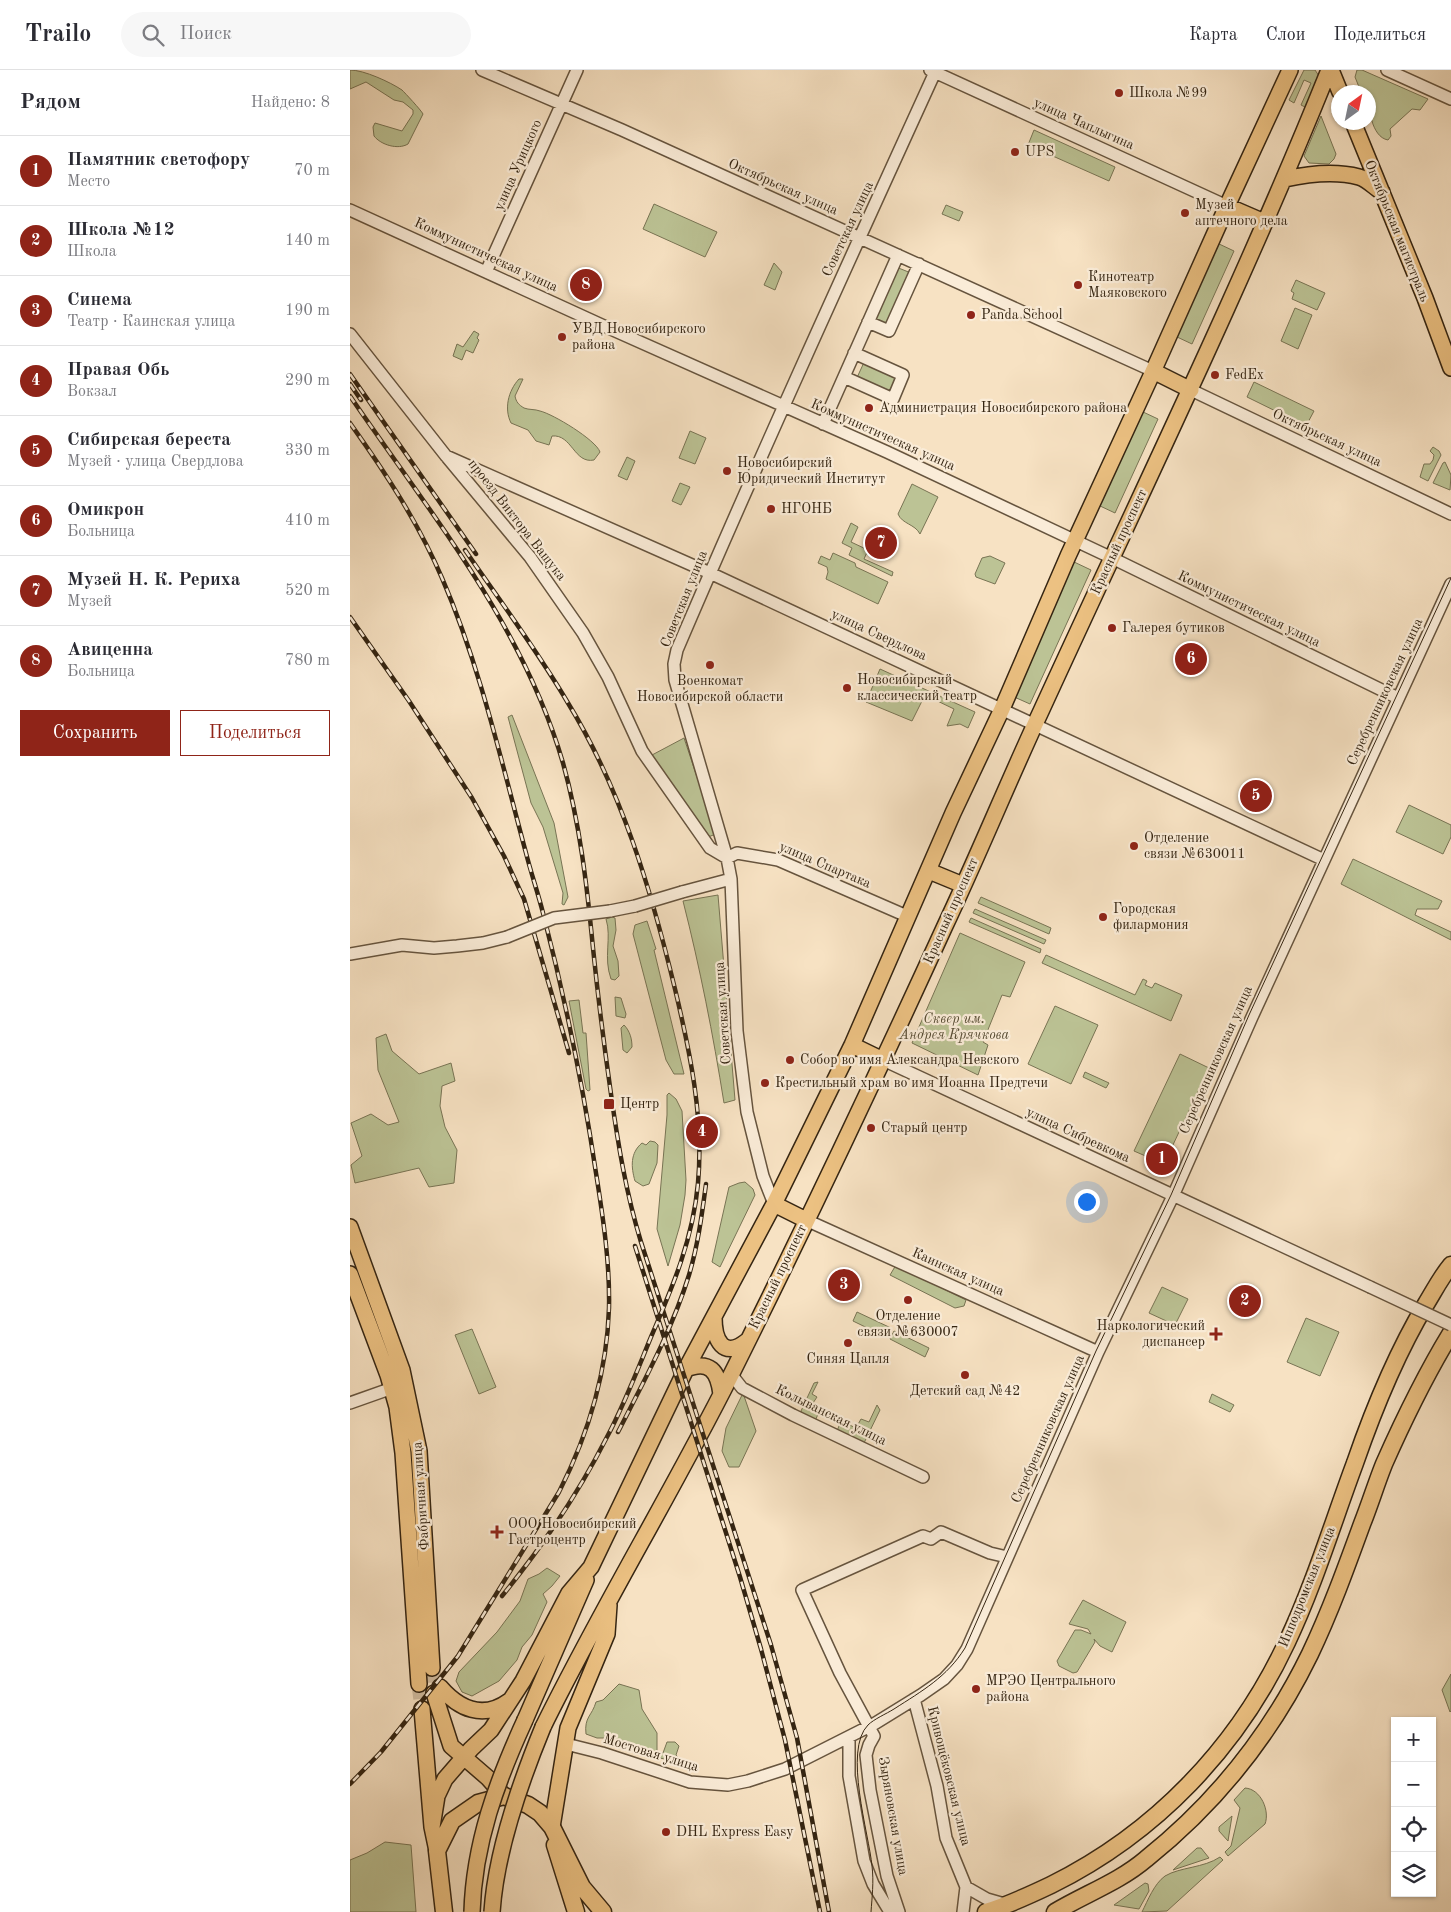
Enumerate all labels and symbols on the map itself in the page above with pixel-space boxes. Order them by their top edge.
north arrow [1331,85,1376,130]
place label: Школа №99 [1129,86,1207,100]
marker: Школа №99 [1113,87,1125,99]
street label: улица Чаплыгина [1032,96,1136,152]
street label: улица Урицкого [492,117,544,213]
place label: UPS [1025,145,1054,159]
marker: UPS [1009,146,1021,158]
street label: Октябрьская улица [726,157,840,218]
street label: Октябрьская магистраль [1362,158,1432,304]
street label: Советская улица [820,179,876,279]
place label: Музей аптечного дела [1195,198,1288,228]
marker: Музей аптечного дела [1179,207,1191,219]
street label: Коммунистическая улица [412,216,560,294]
pin: 8 [570,266,602,304]
place label: Кинотеатр Маяковского [1088,270,1167,300]
marker: Кинотеатр Маяковского [1072,279,1084,291]
place label: Panda School [981,308,1063,322]
marker: Panda School [965,309,977,321]
place label: УВД Новосибирского района [572,322,706,352]
marker: УВД Новосибирского района [556,331,568,343]
place label: FedEx [1225,368,1264,382]
marker: FedEx [1209,369,1221,381]
street label: Коммунистическая улица [809,397,957,473]
place label: Администрация Новосибирского района [879,401,1127,415]
marker: Администрация Новосибирского района [863,402,875,414]
street label: Октябрьская улица [1270,407,1384,469]
place label: Новосибирский Юридический Институт [737,456,885,486]
street label: проезд Виктора Ващука [465,457,569,583]
marker: Новосибирский Юридический Институт [721,465,733,477]
street label: Красный проспект [1088,487,1150,597]
place label: НГОНБ [781,502,832,516]
marker: НГОНБ [765,503,777,515]
pin: 7 [865,524,897,562]
street label: Советская улица [658,548,710,649]
street label: Коммунистическая улица [1176,568,1323,650]
street label: улица Свердлова [829,607,929,663]
street label: Серебренниковская улица [1345,616,1425,768]
place label: Галерея бутиков [1122,621,1225,635]
marker: Галерея бутиков [1106,622,1118,634]
pin: 6 [1175,640,1207,678]
marker: Военкомат Новосибирской области [704,659,716,671]
place label: Новосибирский классический театр [857,673,977,703]
place label: Военкомат Новосибирской области [637,674,783,704]
marker: Новосибирский классический театр [841,682,853,694]
pin: 5 [1240,777,1272,815]
place label: Отделение связи №630011 [1144,831,1245,861]
street label: улица Спартака [777,839,873,891]
marker: Отделение связи №630011 [1128,840,1140,852]
street label: Красный проспект [921,855,981,966]
place label: Городская филармония [1113,902,1189,933]
marker: Городская филармония [1097,911,1109,923]
street label: Советская улица [712,961,734,1065]
street label: Серебренниковская улица [1177,984,1255,1136]
park label: Сквер им. Андрея Крячкова [898,1012,1010,1043]
place label: Собор во имя Александра Невского [800,1053,1019,1067]
marker: Собор во имя Александра Невского [784,1054,796,1066]
place label: Крестильный храм во имя Иоанна Предтечи [775,1076,1048,1090]
marker: Крестильный храм во имя Иоанна Предтечи [759,1077,771,1089]
marker: Центр [602,1097,616,1111]
place label: Центр [620,1097,659,1111]
street label: улица Сибревкома [1024,1105,1132,1165]
pin: 4 [686,1113,718,1151]
place label: Старый центр [881,1121,968,1135]
marker: Старый центр [865,1122,877,1134]
pin: 1 [1146,1140,1178,1178]
your location [1074,1189,1100,1215]
street label: Красный проспект [747,1222,810,1332]
street label: Каинская улица [910,1245,1006,1299]
pin: 3 [828,1266,860,1304]
pin: 2 [1229,1282,1261,1320]
marker: Отделение связи №630007 [902,1294,914,1306]
place label: Отделение связи №630007 [857,1309,959,1339]
place label: Наркологический диспансер [1097,1319,1205,1349]
marker: Наркологический диспансер [1209,1327,1223,1341]
marker: Синяя Цапля [842,1337,854,1349]
place label: Синяя Цапля [806,1352,890,1366]
street label: Серебренниковская улица [1009,1353,1087,1505]
marker: Детский сад №42 [959,1369,971,1381]
street label: Колыванская улица [773,1382,889,1448]
place label: Детский сад №42 [910,1384,1020,1398]
street label: Фабричная улица [410,1441,432,1551]
place label: ООО Новосибирский Гастроцентр [508,1517,637,1547]
marker: ООО Новосибирский Гастроцентр [490,1525,504,1539]
street label: Ипподромская улица [1276,1525,1338,1649]
place label: МРЭО Центрального района [986,1674,1116,1704]
marker: МРЭО Центрального района [970,1683,982,1695]
street label: Кривощёковская улица [925,1705,973,1847]
street label: Мостовая улица [602,1732,700,1774]
street label: Зыряновская улица [876,1756,910,1876]
place label: DHL Express Easy [676,1825,794,1839]
marker: DHL Express Easy [660,1826,672,1838]

